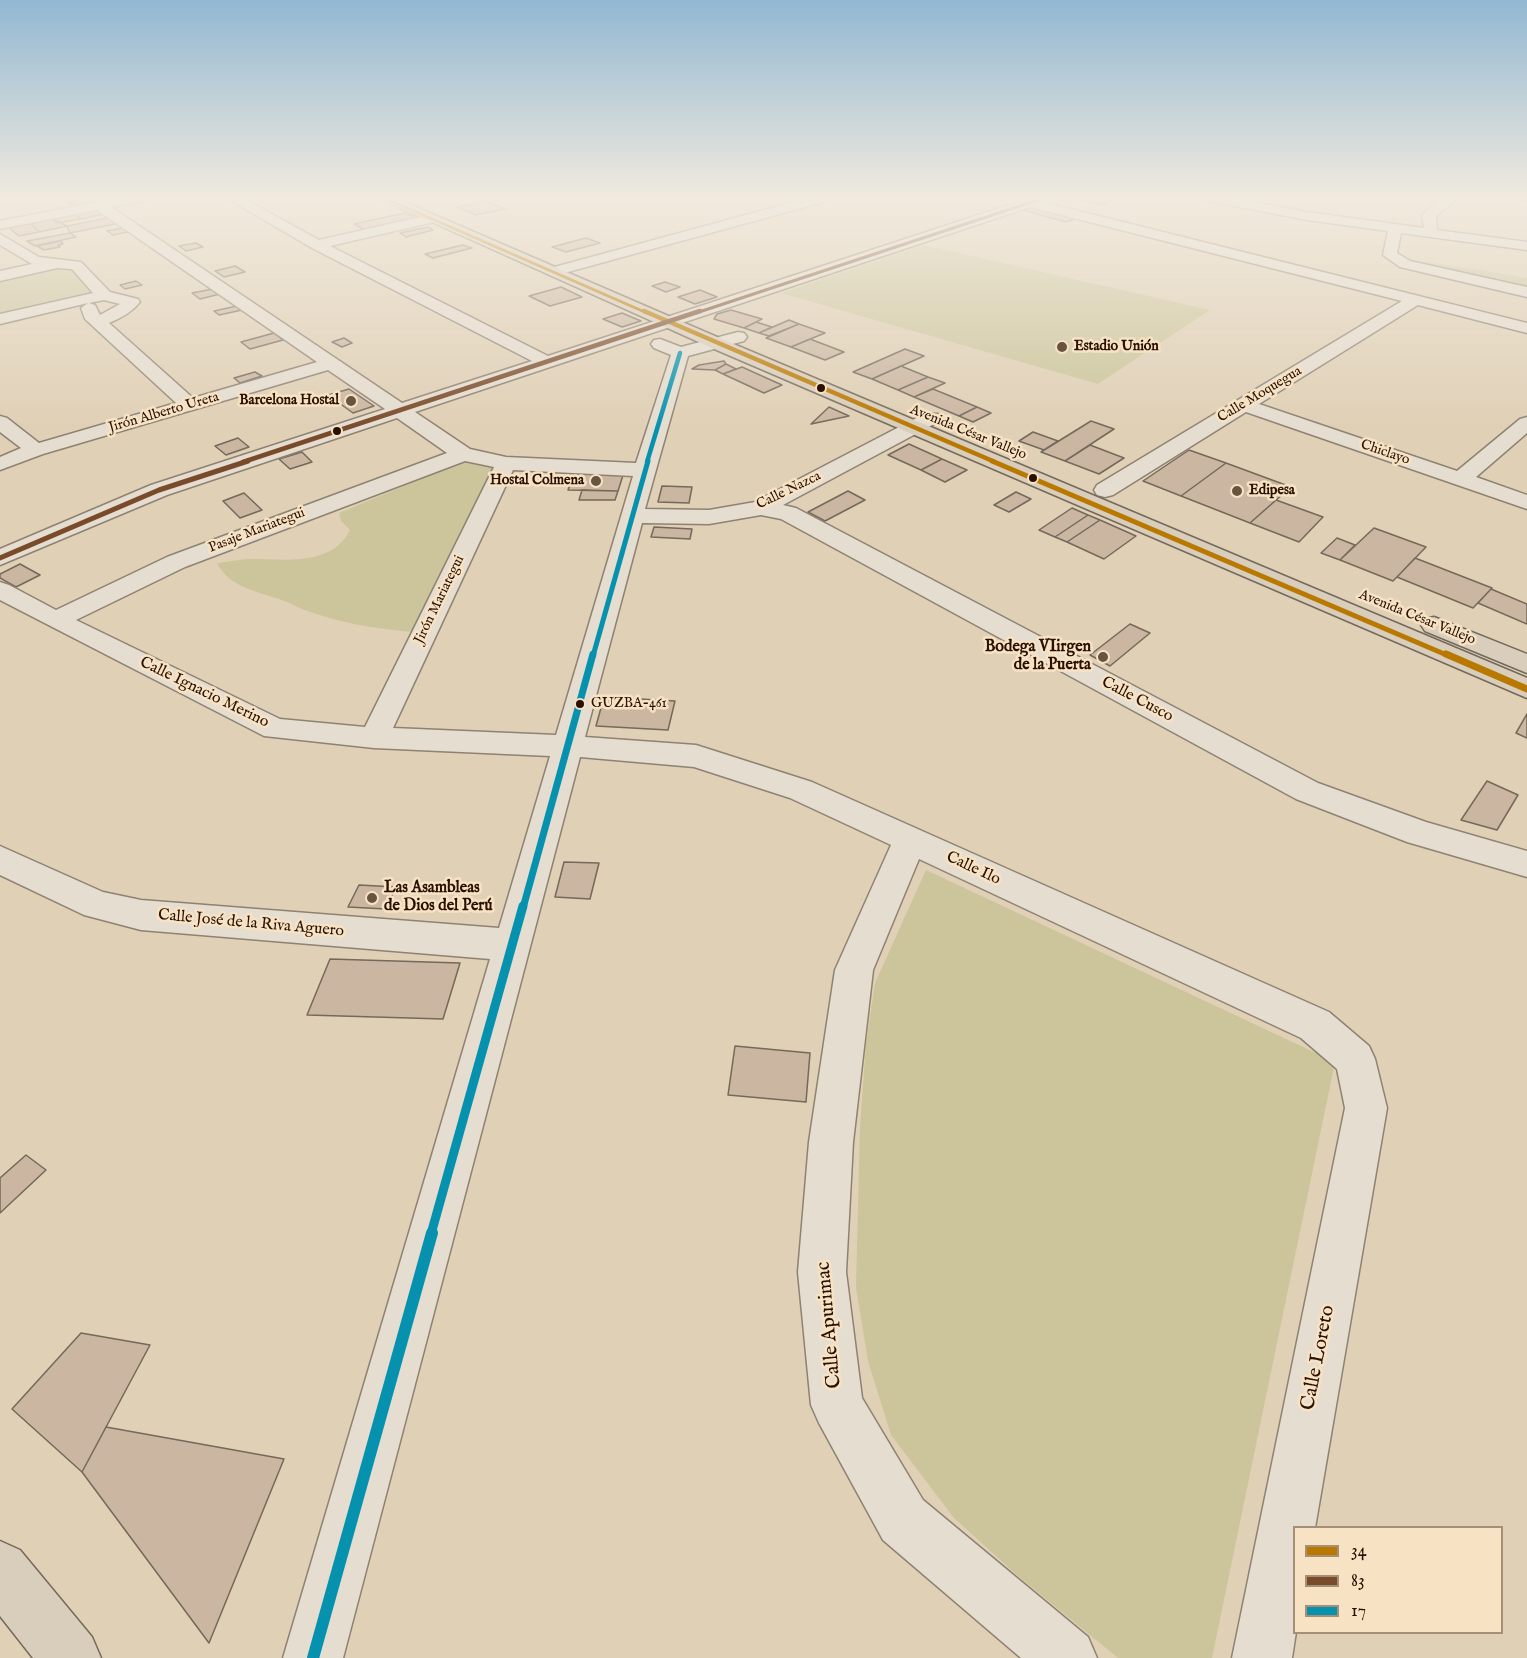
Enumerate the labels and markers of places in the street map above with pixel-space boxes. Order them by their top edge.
place label: Estadio Unión [1074,339,1159,355]
marker: Estadio Unión [1055,340,1069,354]
unlabelled marker [815,382,827,394]
place label: Barcelona Hostal [239,393,339,409]
marker: Barcelona Hostal [344,394,358,408]
unlabelled marker [331,425,343,437]
unlabelled marker [1027,472,1039,484]
place label: Hostal Colmena [490,473,584,489]
marker: Hostal Colmena [589,474,603,488]
place label: Edipesa [1249,483,1295,499]
marker: Edipesa [1230,484,1244,498]
place label: Bodega VIirgen de la Puerta [985,638,1091,676]
marker: Bodega VIirgen de la Puerta [1096,650,1110,664]
place label: GUZBA-461 [591,696,667,712]
marker: GUZBA-461 [574,698,586,710]
place label: Las Asambleas de Dios del Perú [384,879,492,917]
marker: Las Asambleas de Dios del Perú [365,891,379,905]

